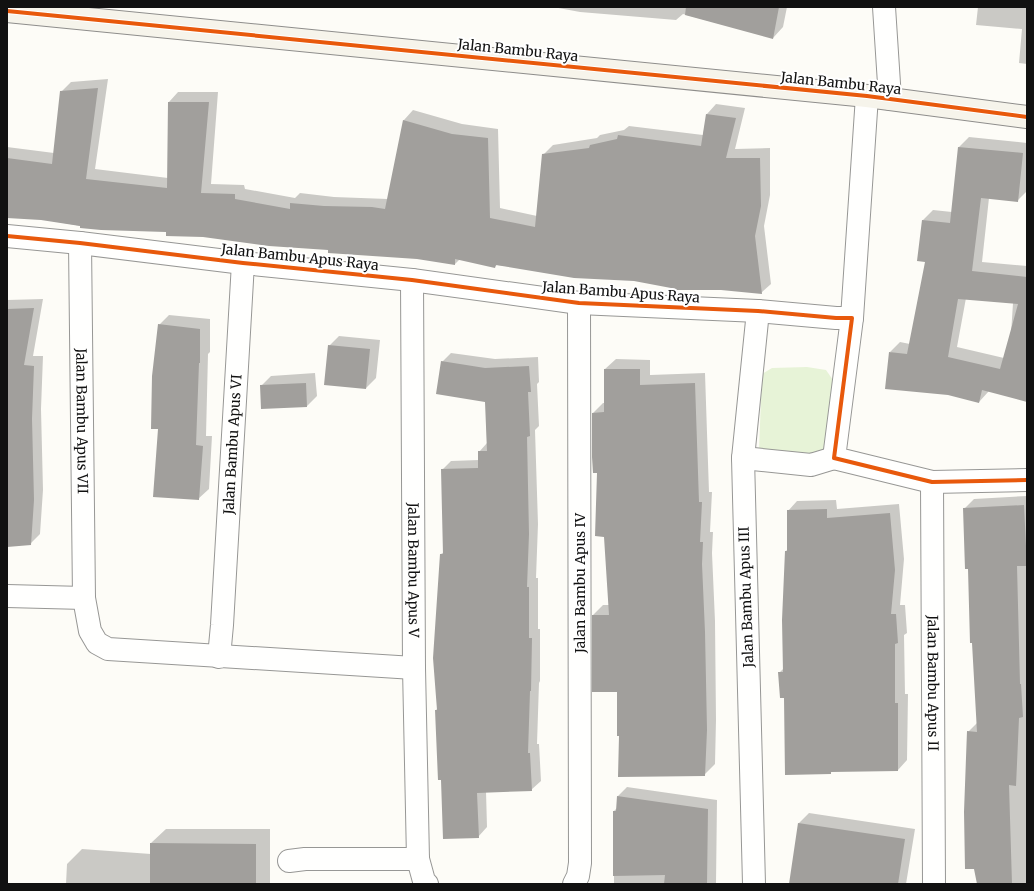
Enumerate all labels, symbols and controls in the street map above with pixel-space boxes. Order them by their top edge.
street label: Jalan Bambu Raya [456,35,580,65]
street label: Jalan Bambu Raya [779,68,903,98]
street label: Jalan Bambu Apus Raya [219,240,380,274]
street label: Jalan Bambu Apus Raya [540,277,701,307]
street label: Jalan Bambu Apus VII [72,347,92,494]
street label: Jalan Bambu Apus VI [219,374,246,516]
street label: Jalan Bambu Apus V [404,501,423,638]
street label: Jalan Bambu Apus IV [571,512,589,654]
street label: Jalan Bambu Apus III [735,526,757,669]
street label: Jalan Bambu Apus II [924,614,942,751]

